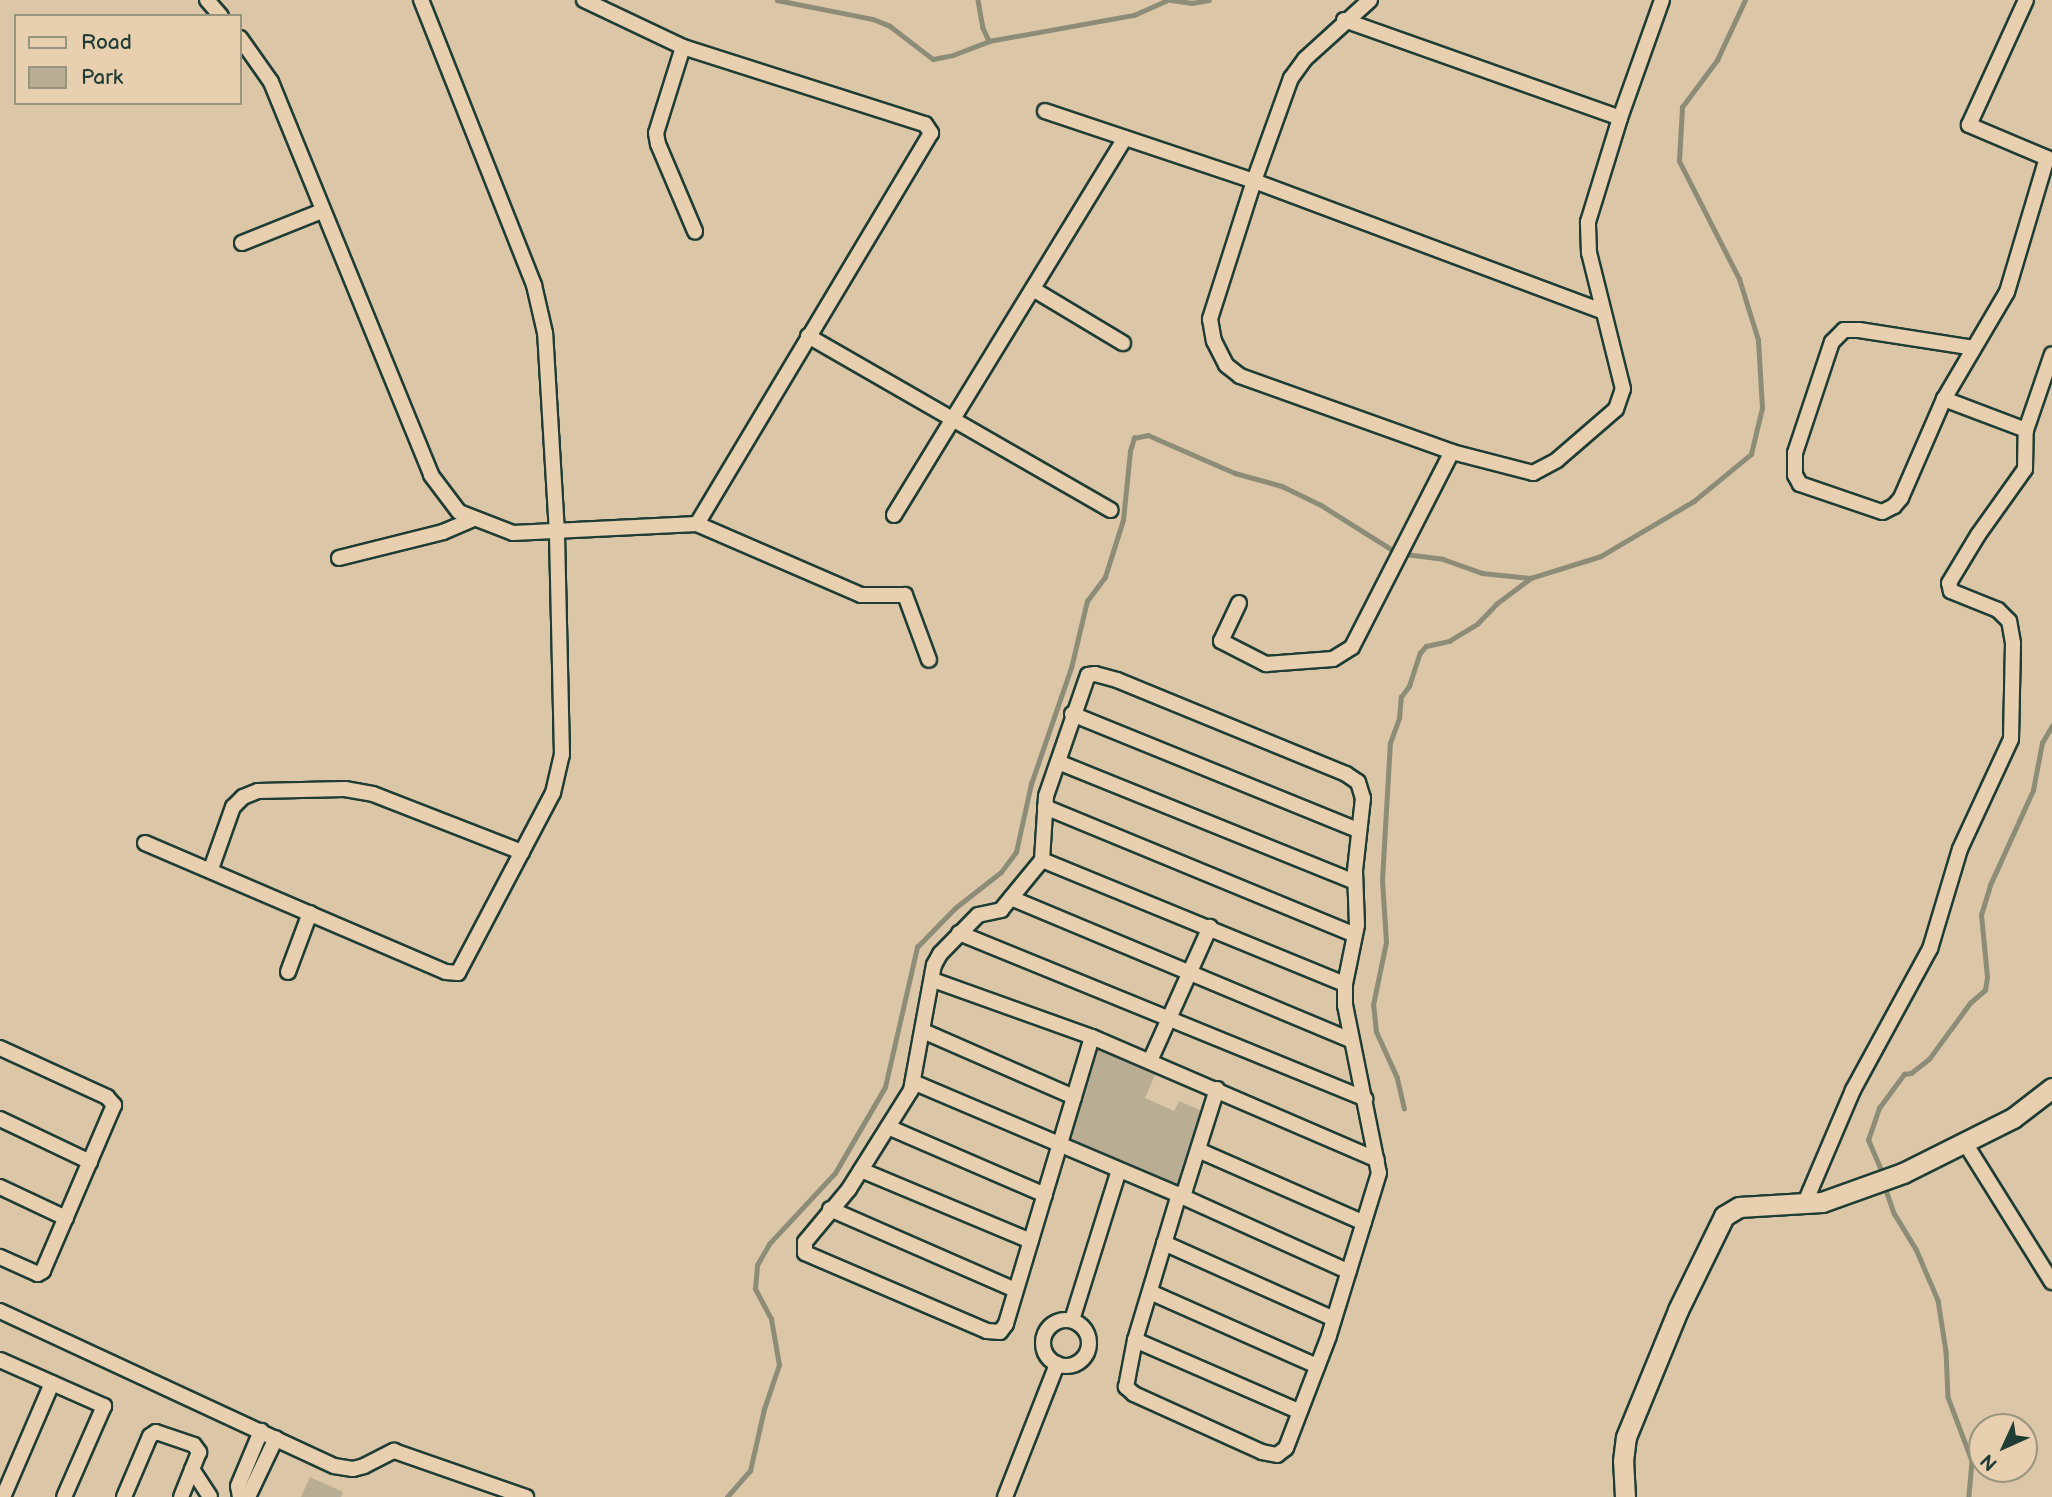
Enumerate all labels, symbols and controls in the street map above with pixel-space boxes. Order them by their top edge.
legend [14,14,242,105]
text: Road [81,30,132,55]
text: Park [81,65,123,90]
north arrow [1968,1413,2038,1483]
text: N [1976,1449,2002,1475]

